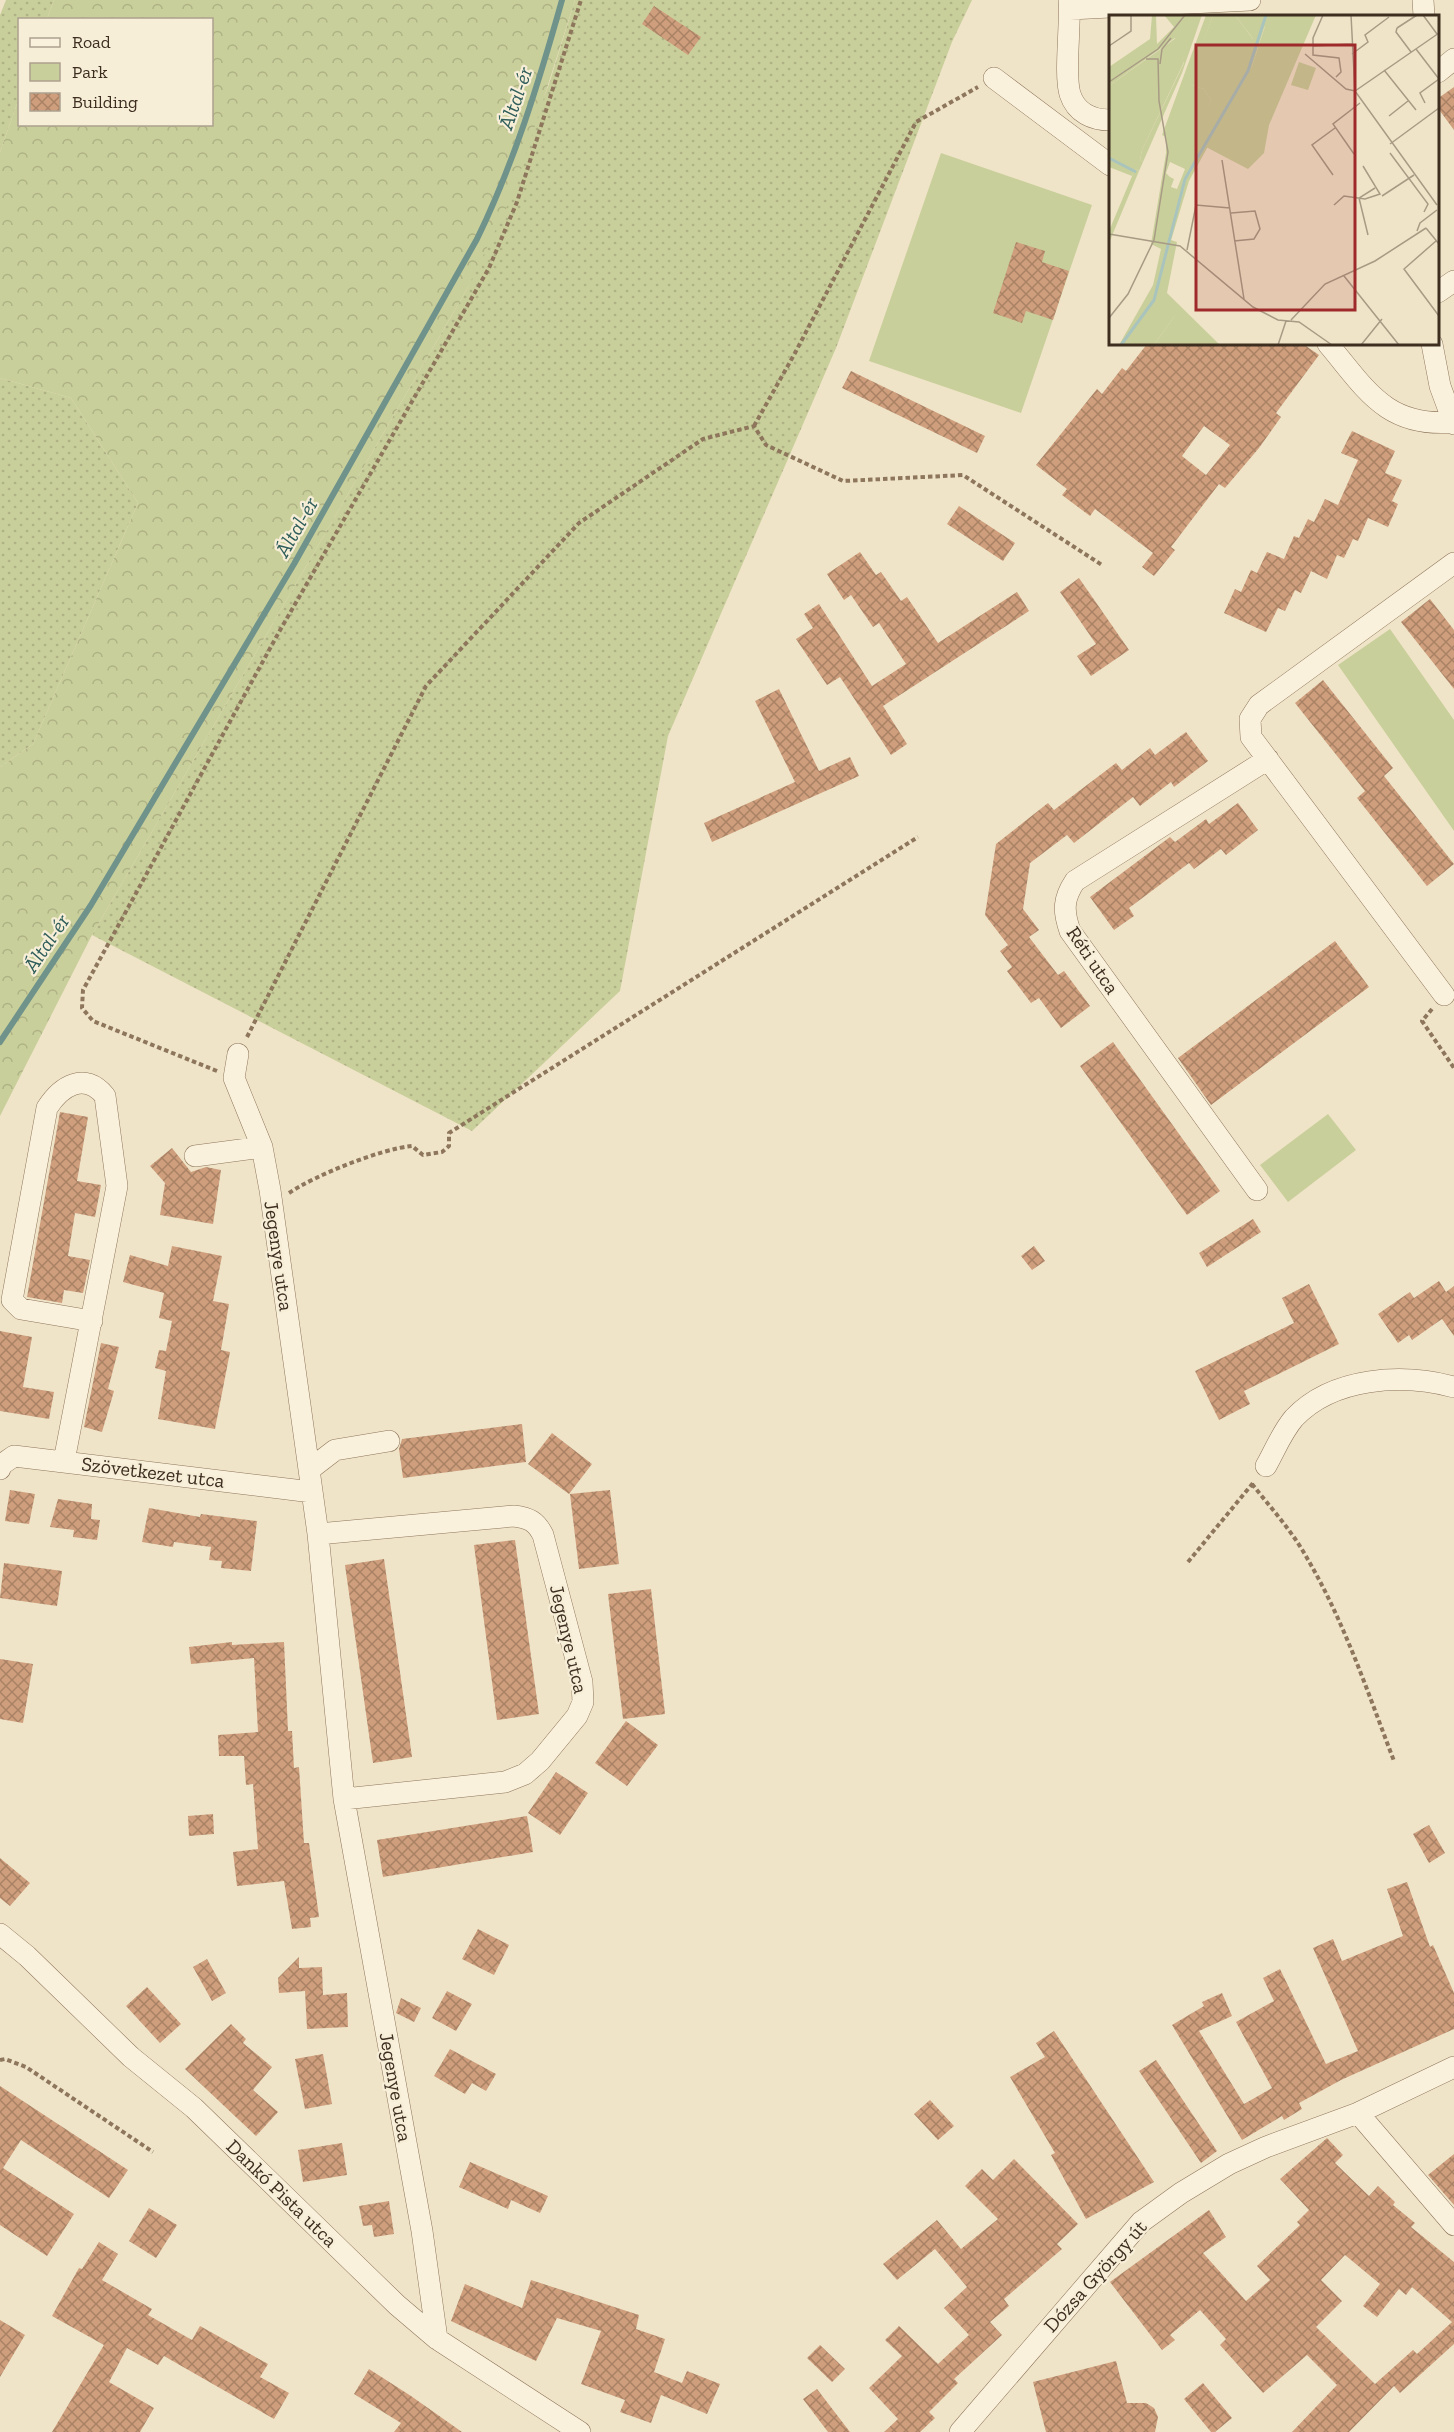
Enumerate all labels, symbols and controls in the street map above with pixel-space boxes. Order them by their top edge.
inset map [1109,15,1439,345]
legend [18,18,213,126]
text: Road [72,31,111,53]
text: Park [72,61,108,83]
water label: Által-ér [492,63,538,133]
text: Building [72,91,138,113]
water label: Által-ér [269,492,323,562]
water label: Által-ér [17,909,75,978]
street label: Réti utca [1062,922,1125,999]
street label: Jegenye utca [259,1199,299,1313]
street label: Szövetkezet utca [80,1451,226,1493]
street label: Jegenye utca [545,1582,593,1696]
street label: Jegenye utca [375,2030,417,2144]
street label: Dankó Pista utca [222,2134,343,2252]
street label: Dózsa György út [1038,2214,1152,2337]

